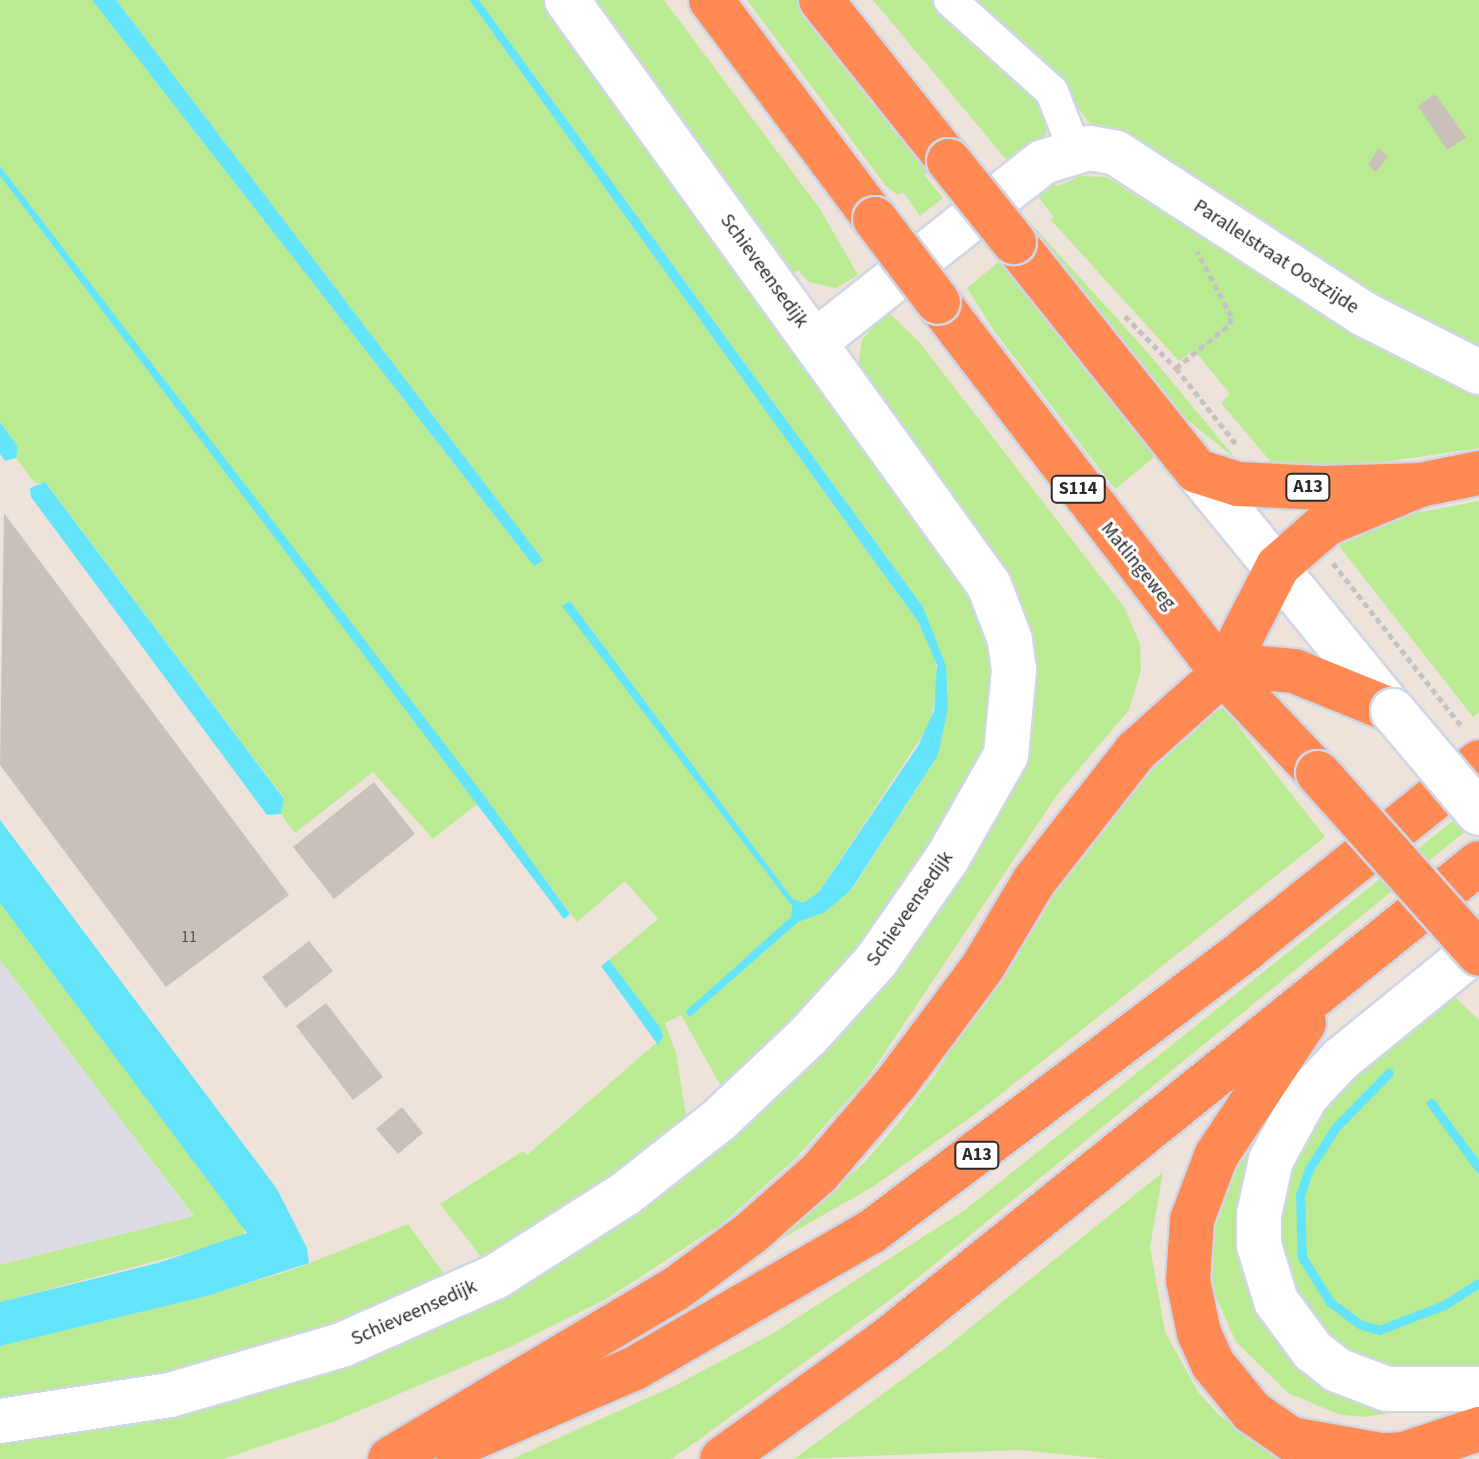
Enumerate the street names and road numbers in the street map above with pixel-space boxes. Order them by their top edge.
street label: Parallelstraat Oostzijde [1189,195,1363,319]
street label: Schieveensedijk [715,209,813,333]
road number: A13 [1284,473,1332,501]
road number: S114 [1050,475,1106,503]
street label: Matlingeweg [1095,517,1181,615]
street label: Schieveensedijk [862,847,958,971]
road number: A13 [953,1141,1001,1169]
street label: Schieveensedijk [348,1275,480,1351]

